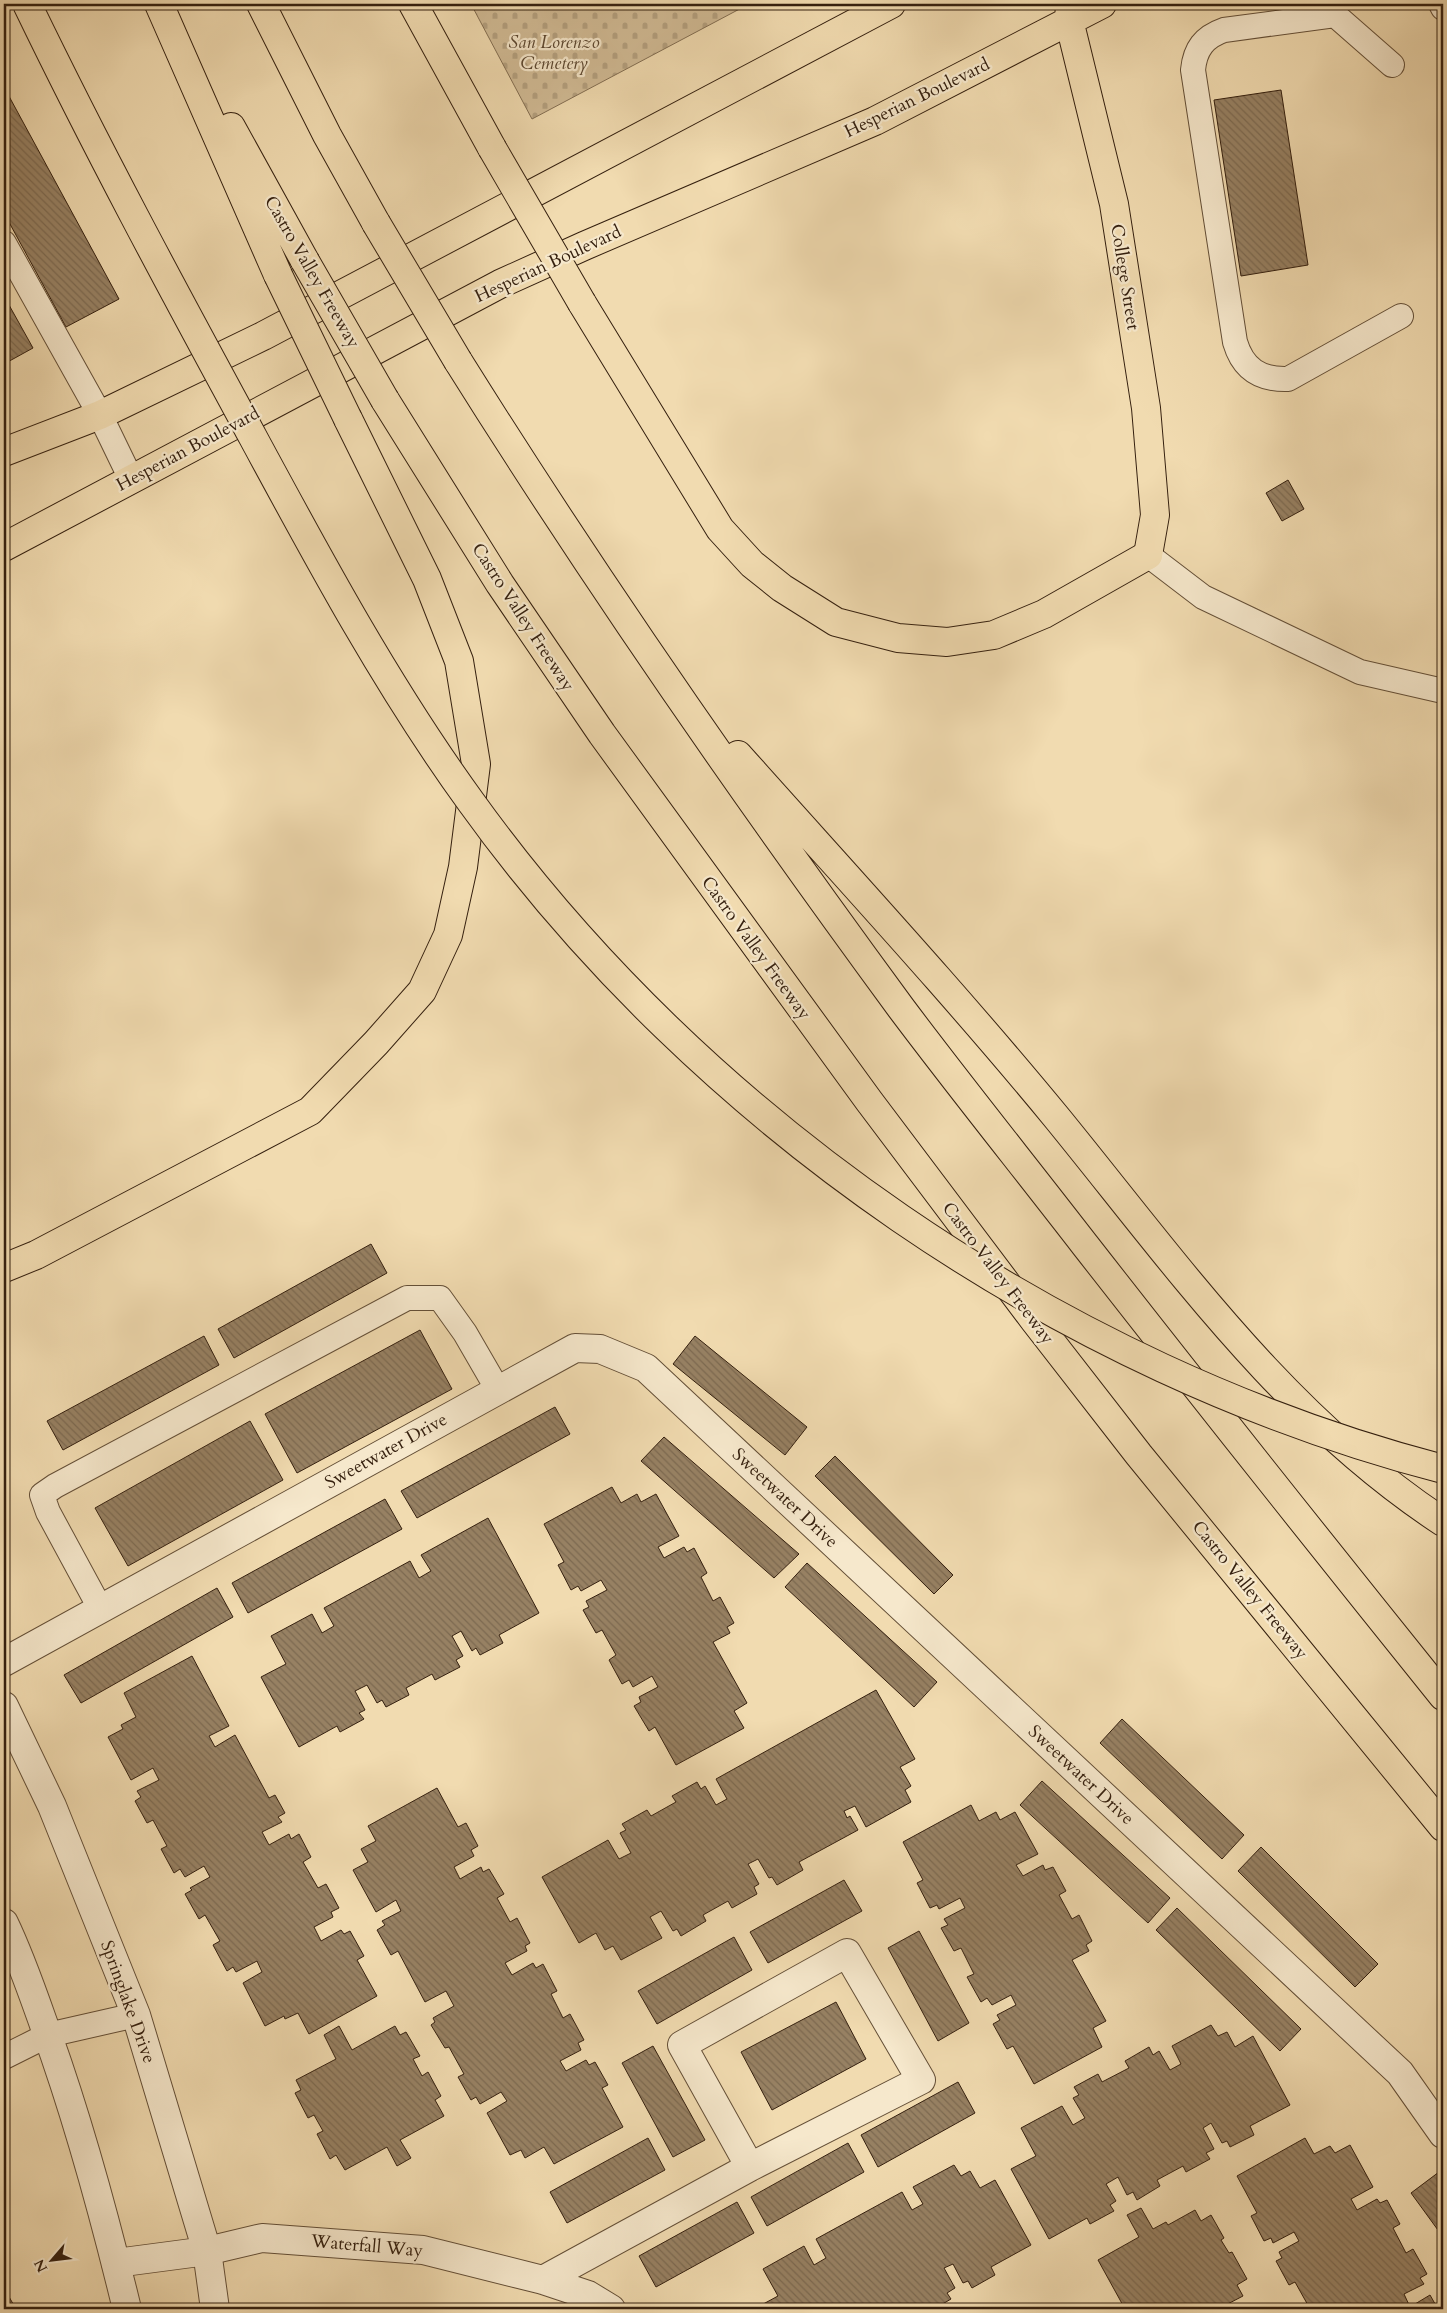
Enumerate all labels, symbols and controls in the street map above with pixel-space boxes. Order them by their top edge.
park label: San Lorenzo Cemetery [508,30,600,76]
street label: Hesperian Boulevard [840,52,994,144]
street label: Castro Valley Freeway [258,191,366,353]
street label: Hesperian Boulevard [471,219,626,309]
street label: College Street [1104,222,1146,332]
street label: Hesperian Boulevard [112,400,264,497]
street label: Castro Valley Freeway [466,538,581,696]
street label: Castro Valley Freeway [695,871,817,1025]
street label: Castro Valley Freeway [936,1197,1060,1350]
street label: Sweetwater Drive [320,1407,452,1495]
street label: Sweetwater Drive [727,1442,843,1554]
street label: Castro Valley Freeway [1186,1515,1314,1665]
street label: Sweetwater Drive [1023,1719,1139,1831]
street label: Springlake Drive [94,1937,162,2067]
street label: Waterfall Way [309,2229,425,2263]
north arrow [28,2236,78,2286]
text: N [30,2256,52,2276]

